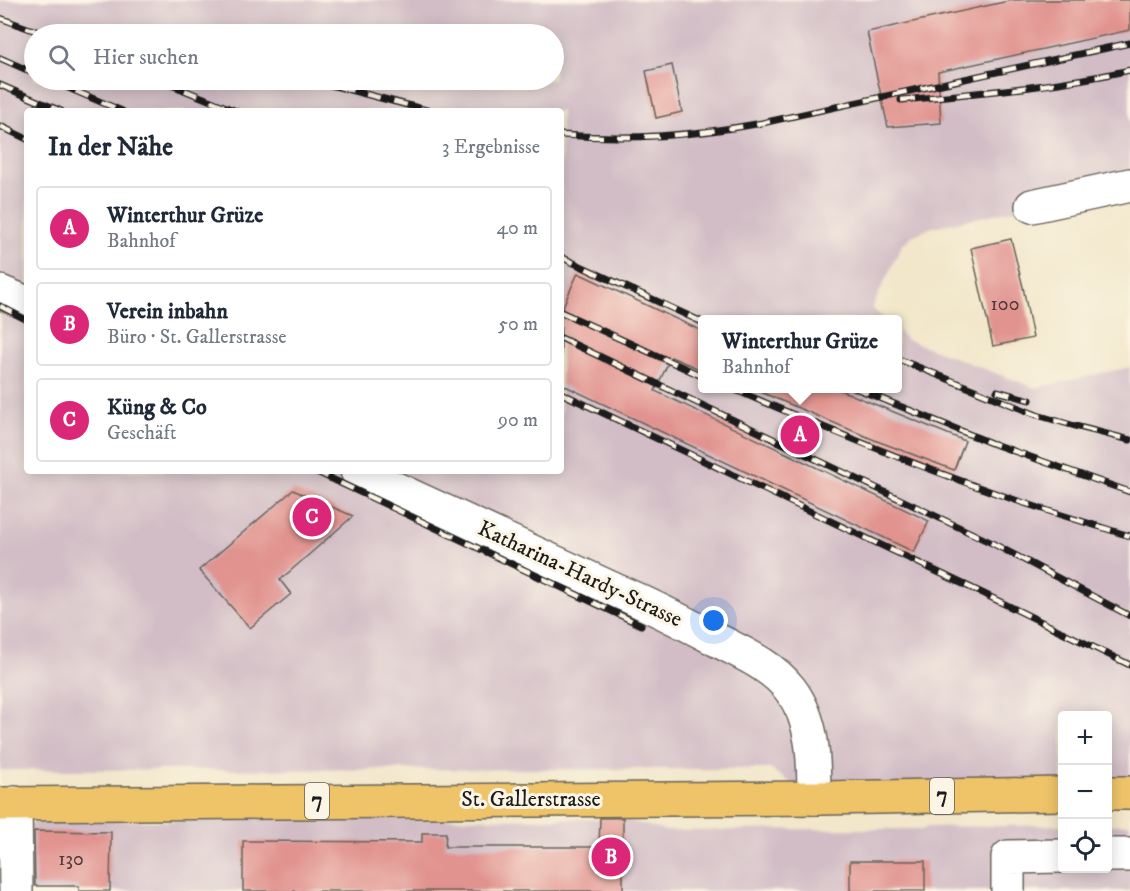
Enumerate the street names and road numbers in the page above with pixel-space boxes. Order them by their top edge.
street label: Katharina-Hardy-Strasse [474,515,686,633]
road number: 7 [930,778,954,814]
road number: 7 [305,783,329,819]
street label: St. Gallerstrasse [461,786,601,813]

